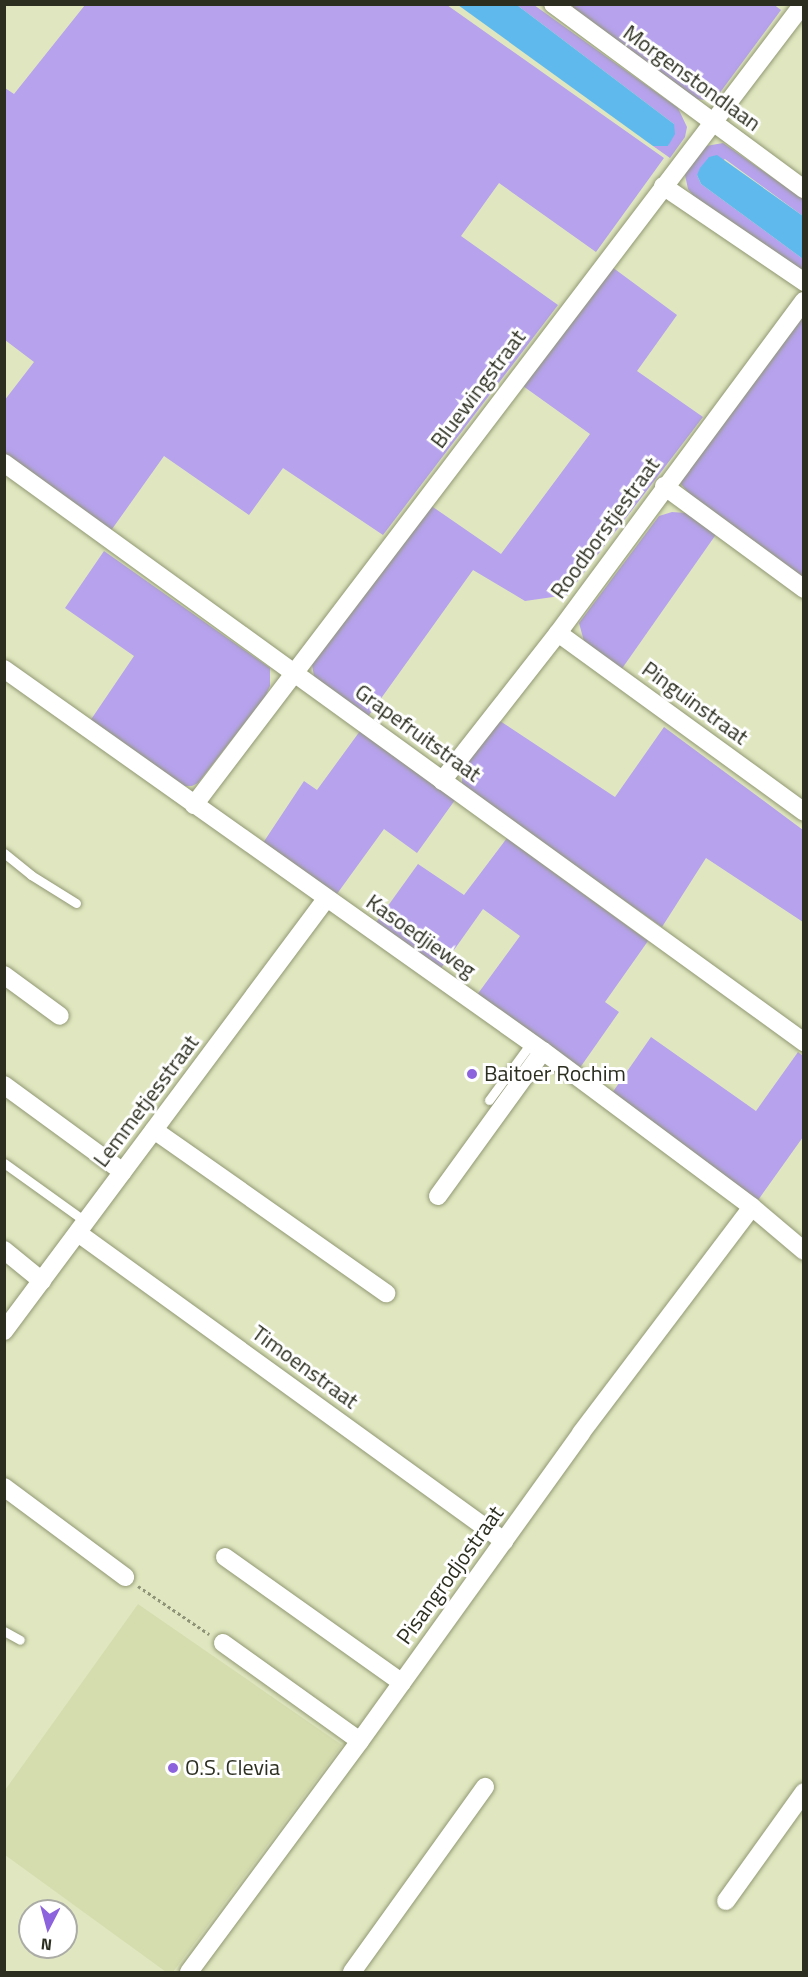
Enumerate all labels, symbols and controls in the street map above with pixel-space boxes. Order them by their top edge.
street label: Morgenstondlaan [618,19,766,137]
street label: Bluewingstraat [425,325,531,453]
street label: Roodborstjestraat [545,452,665,604]
street label: Pinguinstraat [637,656,753,750]
street label: Grapefruitstraat [350,678,486,788]
street label: Kasoedjieweg [361,889,481,983]
street label: Lemmetjesstraat [88,1030,204,1172]
place label: Baitoer Rochim [484,1061,626,1087]
marker: Baitoer Rochim [465,1067,479,1081]
street label: Timoenstraat [247,1320,363,1414]
street label: Pisangrodjostraat [391,1501,509,1649]
place label: O.S. Clevia [185,1755,280,1781]
marker: O.S. Clevia [166,1761,180,1775]
north arrow [18,1899,78,1959]
text: N [40,1932,53,1957]

